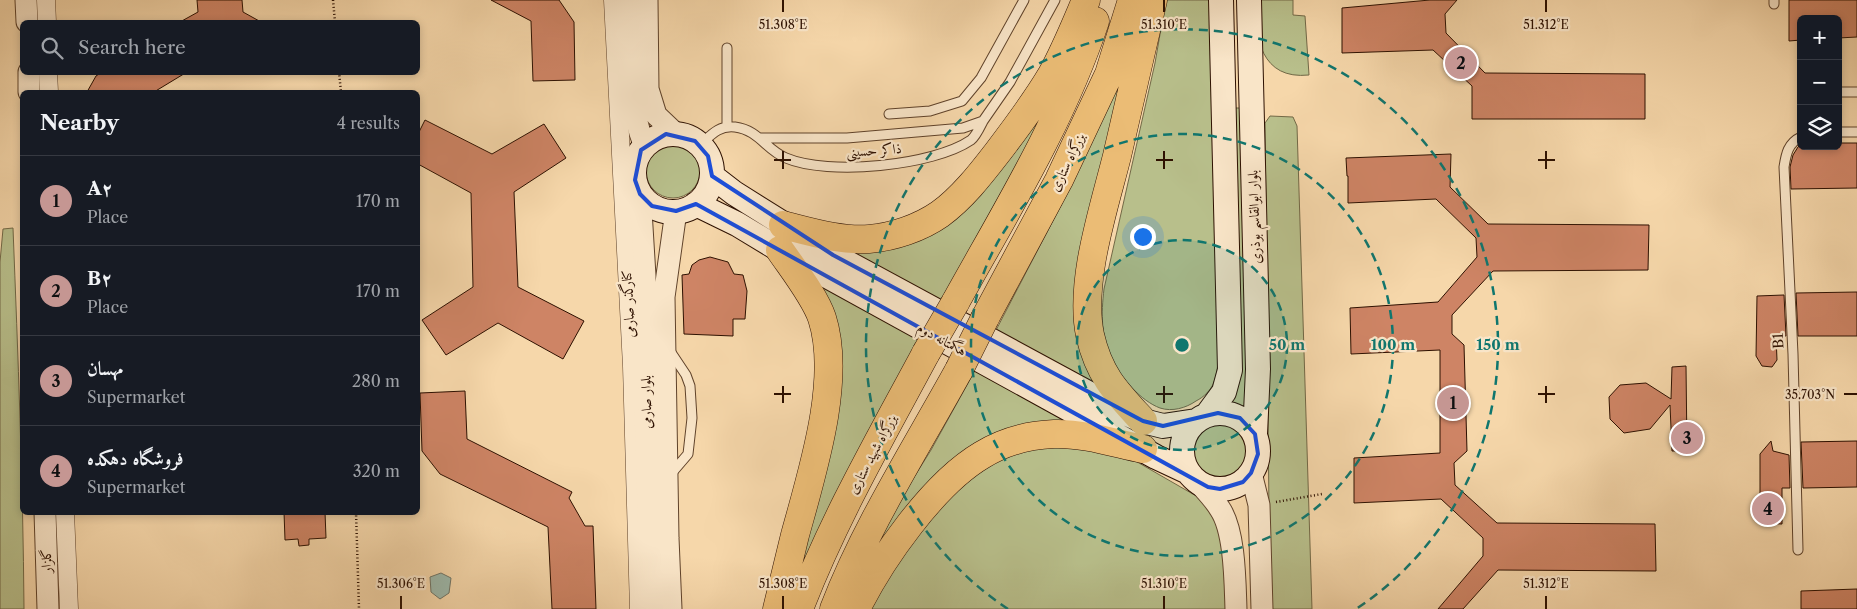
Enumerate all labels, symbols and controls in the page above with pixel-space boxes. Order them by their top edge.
map controls [1797,15,1842,150]
button: + [1797,15,1842,60]
text: 51.308°E [759,17,807,32]
text: 51.310°E [1141,17,1187,32]
text: 51.312°E [1523,17,1569,32]
search box [20,20,420,75]
icon: search [38,34,66,62]
text: Search here [78,36,186,59]
pin: 2 [1445,44,1477,82]
button: − [1797,60,1842,105]
button: layers [1797,105,1842,150]
text: Nearby [40,110,119,135]
text: 4 results [337,113,400,133]
street label: بزرگراه ستاری [1045,129,1089,194]
street label: ذاکر حسینی [846,139,902,162]
street label: بلوار ابوالقاسم بوذری [1243,169,1270,264]
text: A۲ [87,177,113,200]
text: 1 [52,191,60,211]
text: 170 m [356,191,400,211]
text: Place [87,207,128,227]
your location [1130,224,1156,250]
text: B۲ [87,267,112,290]
street label: کنارگذر صارمی [616,270,639,338]
text: 2 [51,281,61,301]
text: 170 m [356,281,400,301]
text: Place [87,297,128,317]
street label: هگمتانه دوم [912,318,970,363]
street label: B1 [1769,333,1787,349]
text: 50 m [1269,335,1305,354]
text: 100 m [1371,335,1415,354]
text: 150 m [1476,335,1520,354]
centre of rings [1173,336,1191,354]
text: مهسان [87,357,123,380]
text: 3 [51,371,61,391]
text: 280 m [352,371,400,391]
street label: بلوار صارمی [637,375,655,429]
pin: 1 [1437,384,1469,422]
text: Supermarket [87,387,185,407]
text: 35.703°N [1785,387,1835,402]
street label: بزرگراه شهید ستاری [843,411,902,497]
pin: 3 [1671,419,1703,457]
text: فروشگاه دهکده [87,447,184,470]
text: 4 [51,461,61,481]
text: 320 m [353,461,400,481]
text: Supermarket [87,477,185,497]
pin: 4 [1752,490,1784,528]
street label: گلزار [37,549,55,575]
text: 51.306°E [377,576,425,591]
text: 51.308°E [759,576,807,591]
text: 51.310°E [1141,576,1187,591]
text: 51.312°E [1523,576,1569,591]

